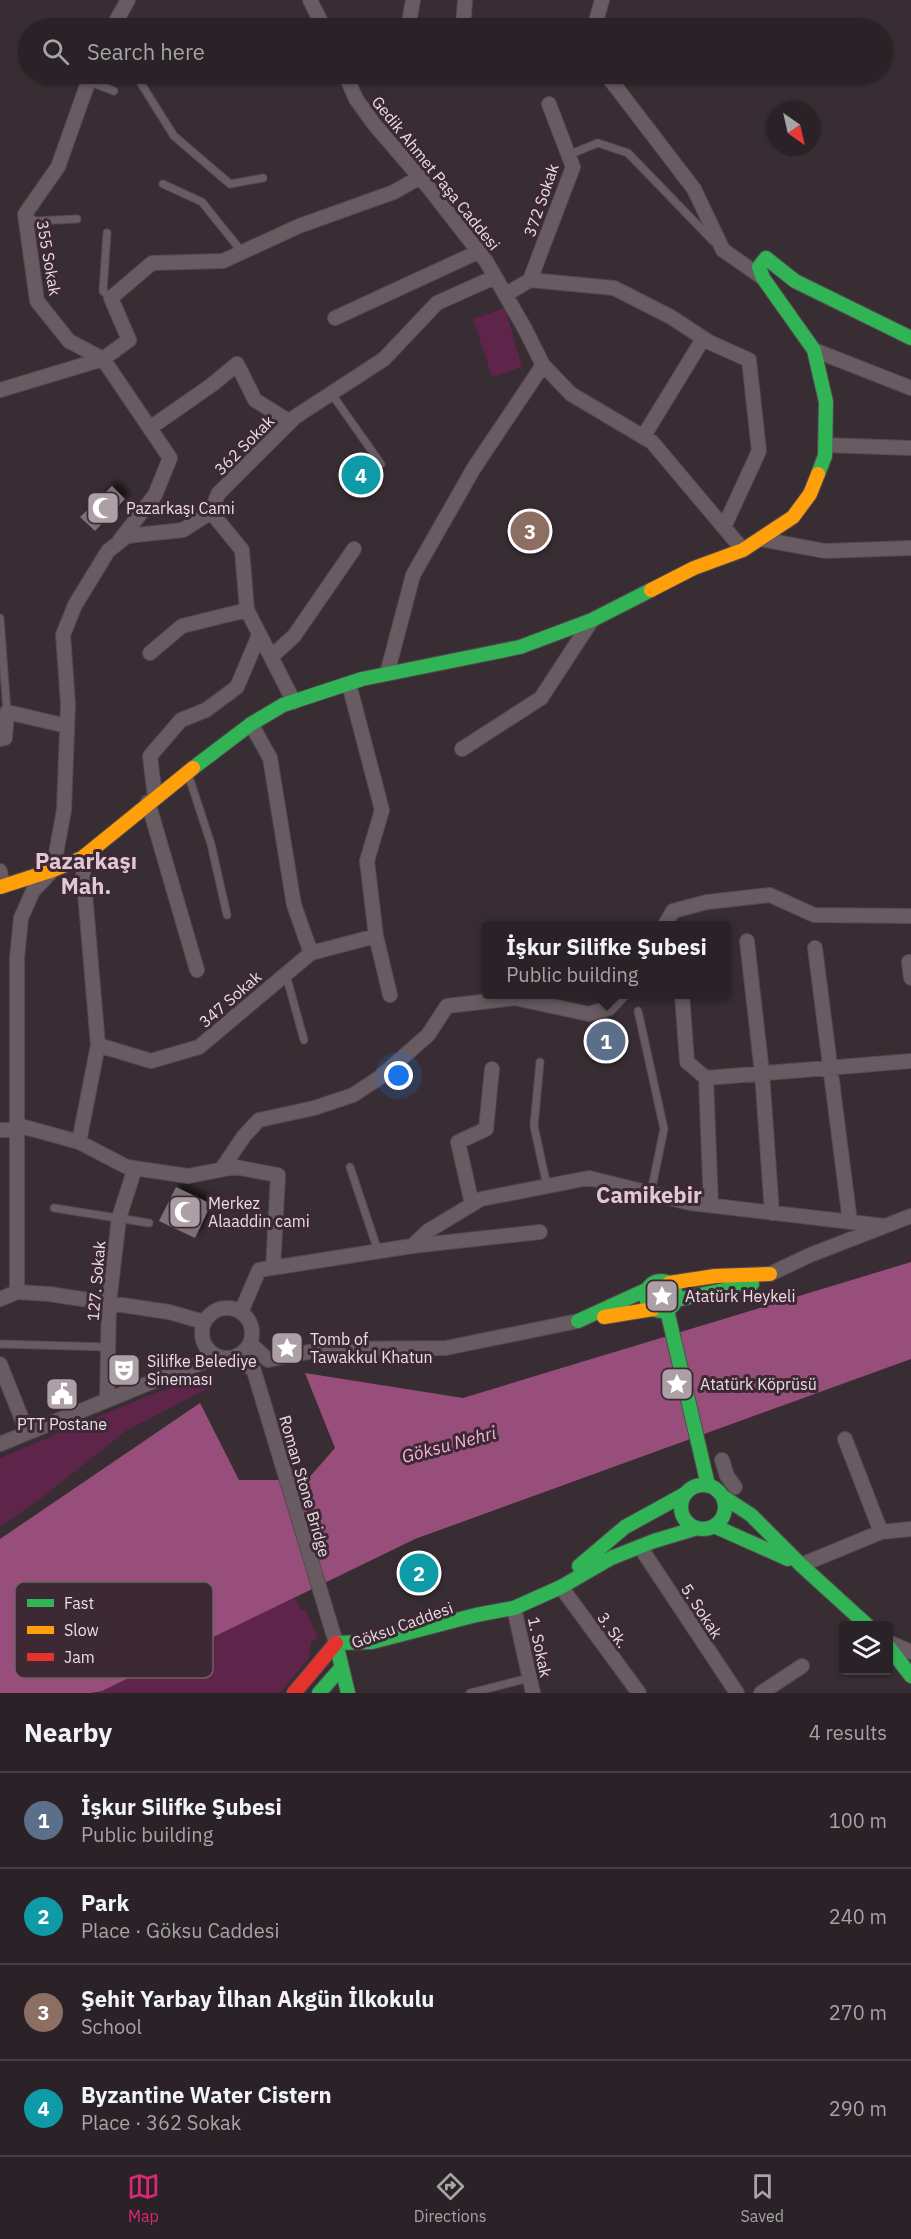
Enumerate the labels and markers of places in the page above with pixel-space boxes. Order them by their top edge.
pin: 4 [342,452,380,498]
mosque icon: Pazarkaşı Cami [85,490,121,526]
place label: Pazarkaşı Cami [126,498,235,518]
pin: 3 [510,508,550,554]
pin: 1 [586,1018,626,1064]
place label: Merkez Alaaddin cami [208,1193,310,1231]
mosque icon: Merkez Alaaddin cami [167,1194,203,1230]
place icon: Atatürk Heykeli [644,1278,680,1314]
place label: Atatürk Heykeli [685,1286,795,1306]
place label: Tomb of Tawakkul Khatun [310,1329,433,1367]
place icon: Tomb of Tawakkul Khatun [269,1330,305,1366]
place label: Silifke Belediye Sineması [147,1351,257,1389]
theatre icon: Silifke Belediye Sineması [106,1352,142,1388]
place icon: Atatürk Köprüsü [659,1366,695,1402]
place label: Atatürk Köprüsü [700,1374,817,1394]
public building icon: PTT Postane [44,1376,80,1412]
place label: PTT Postane [17,1414,107,1434]
pin: 2 [400,1550,438,1596]

